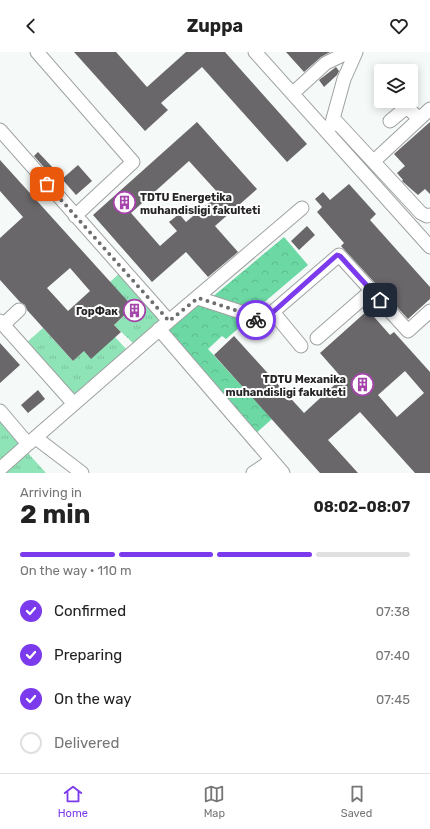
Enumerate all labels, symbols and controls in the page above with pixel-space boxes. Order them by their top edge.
icon: back [20,15,42,37]
text: Zuppa [187,15,243,37]
icon: heart [388,15,410,37]
map controls [374,64,418,108]
button: layers [374,64,418,108]
pin [30,167,64,201]
icon: bag [36,173,58,195]
building icon: TDTU Energetika muhandisligi fakulteti [111,190,137,216]
place label: TDTU Energetika muhandisligi fakulteti [140,191,260,217]
pin [363,283,397,317]
icon: home [369,289,391,311]
building icon: ГорФак [121,298,147,324]
courier [236,300,276,340]
place label: ГорФак [76,305,118,318]
icon: bike [245,309,267,331]
building icon: TDTU Mexanika muhandisligi fakulteti [349,372,375,398]
place label: TDTU Mexanika muhandisligi fakulteti [226,373,346,399]
text: Arriving in [20,485,82,500]
text: 08:02–08:07 [313,498,410,516]
text: 2 min [20,499,90,530]
text: On the way · 110 m [20,563,132,578]
icon: check [20,600,42,622]
text: Confirmed [54,602,126,620]
text: 07:38 [376,604,410,619]
icon: check [20,644,42,666]
text: Preparing [54,646,122,664]
text: 07:40 [375,648,410,663]
icon: check [20,688,42,710]
text: On the way [54,690,132,708]
text: 07:45 [376,692,410,707]
text: Delivered [54,734,119,752]
tab: Home [58,783,88,820]
tab: Map [203,783,225,820]
tab: Saved [341,783,372,820]

